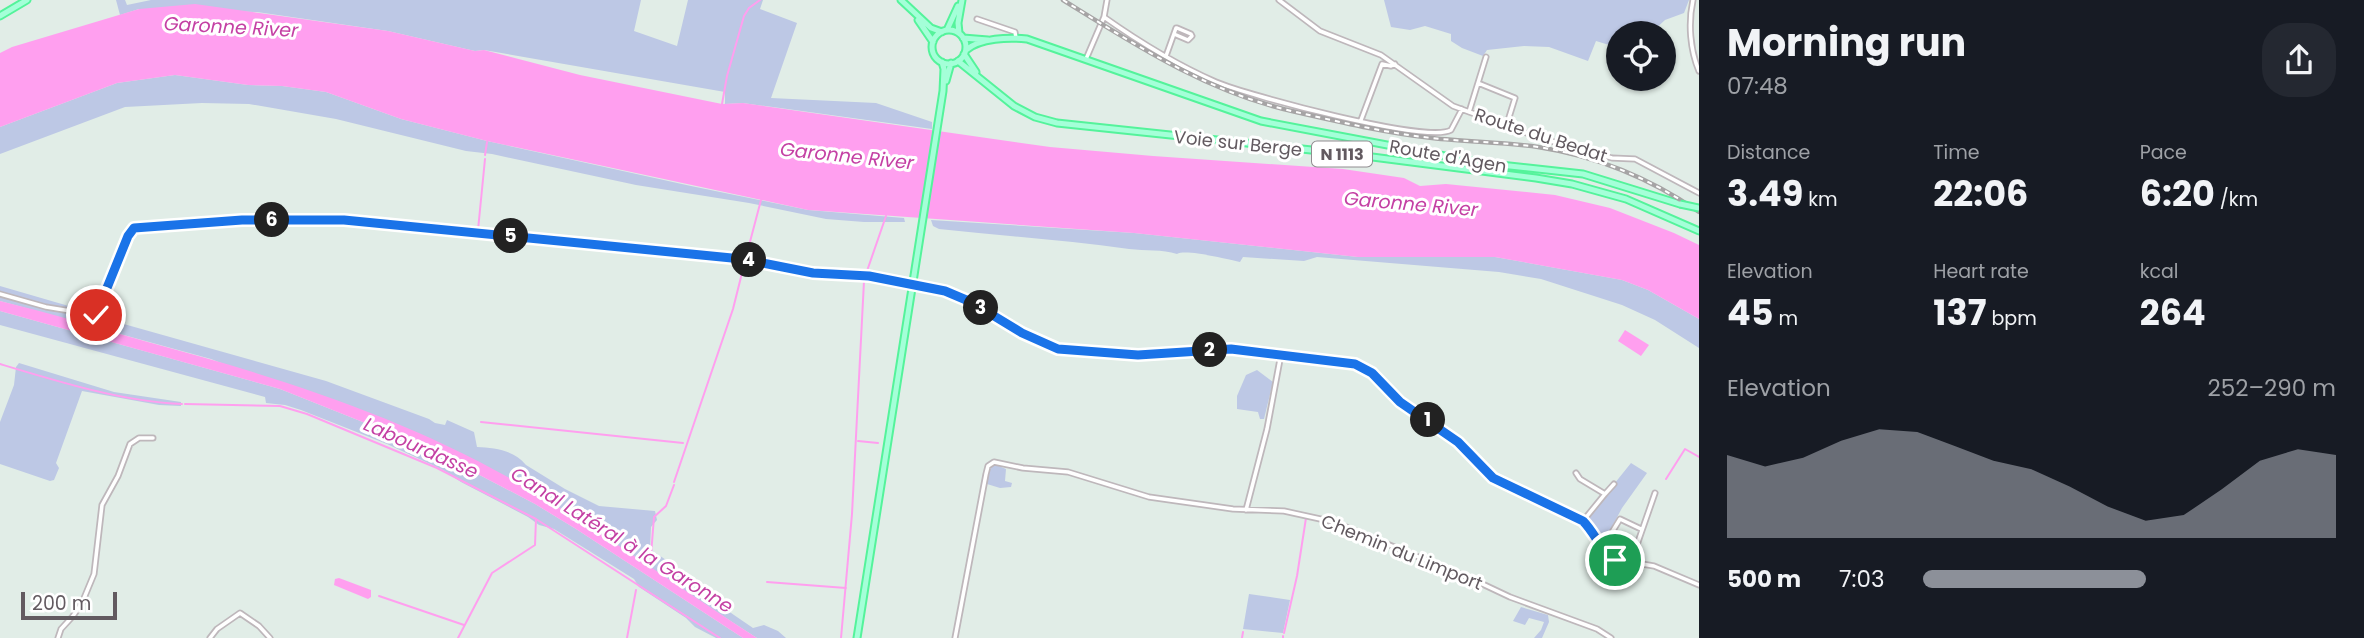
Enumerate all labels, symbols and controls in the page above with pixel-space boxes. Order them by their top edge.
water label: Garonne River [163,10,300,44]
text: Morning run [1727,16,1966,69]
map controls [1606,21,1676,91]
button: locate [1606,21,1676,91]
button: share [2262,23,2336,97]
text: 07:48 [1727,70,1788,102]
street label: Route du Bedat [1471,102,1611,168]
street label: Voie sur Berge [1173,124,1303,162]
street label: Route d'Agen [1387,133,1509,179]
water label: Garonne River [779,136,916,177]
text: Distance [1727,139,1810,166]
text: Time [1933,139,1980,166]
text: Pace [2140,139,2187,166]
road number: N 1113 [1312,142,1372,166]
text: 3.49 [1727,169,1803,218]
text: 22:06 [1933,169,2028,218]
text: 6:20 [2140,169,2215,218]
water label: Garonne River [1343,185,1480,223]
text: km [1803,186,1838,213]
text: /km [2215,186,2258,213]
pin: 6 [254,202,290,238]
text: 6 [265,206,278,233]
pin: 5 [494,218,528,254]
text: 5 [504,222,517,249]
pin: 4 [732,243,766,278]
text: 4 [742,246,755,273]
text: Elevation [1727,258,1813,285]
text: Heart rate [1933,258,2029,285]
text: kcal [2140,258,2179,285]
pin [66,285,126,345]
text: 45 [1727,288,1773,337]
text: 137 [1933,288,1986,337]
text: 264 [2140,288,2206,337]
pin: 3 [964,290,998,326]
text: 3 [975,294,986,321]
icon: check [77,296,115,334]
text: m [1773,305,1798,332]
text: bpm [1986,305,2037,332]
pin: 2 [1192,332,1228,368]
text: 2 [1204,336,1215,363]
text: Elevation [1727,372,1831,404]
text: 252–290 m [2208,372,2336,404]
pin: 1 [1410,402,1446,438]
text: 1 [1424,406,1431,433]
water label: Labourdasse [360,411,483,485]
water label: Canal Latéral à la Garonne [506,460,739,620]
street label: Chemin du Limport [1318,508,1486,596]
pin [1585,530,1645,590]
icon: arrive [1596,541,1634,579]
text: 500 m [1727,563,1801,595]
text: 7:03 [1839,563,1884,595]
scale bar [21,589,117,621]
text: 200 m [32,590,91,617]

